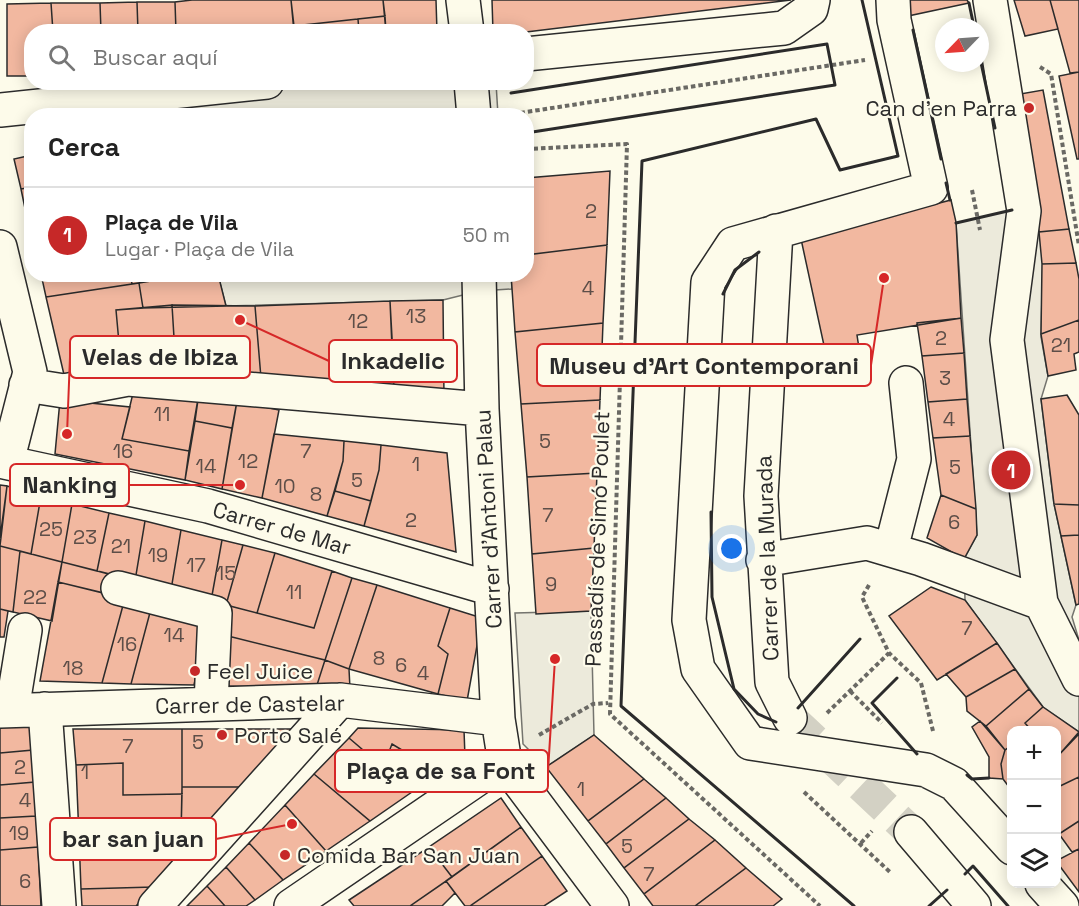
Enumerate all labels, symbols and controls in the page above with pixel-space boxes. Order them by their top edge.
north arrow [935,18,989,72]
search box [24,24,534,90]
icon: search [45,41,78,74]
text: Buscar aquí [93,43,218,71]
place label: Can d'en Parra [865,94,1017,122]
marker: Can d'en Parra [1022,101,1036,115]
text: Cerca [48,130,120,164]
house number: 2 [585,198,597,224]
text: Plaça de Vila [105,208,238,236]
text: 1 [63,222,72,248]
text: 50 m [463,222,510,248]
text: Lugar · Plaça de Vila [105,236,294,262]
house number: 4 [582,275,594,301]
house number: 13 [406,303,426,329]
house number: 12 [348,308,368,334]
house number: 2 [935,325,947,351]
house number: 21 [1051,332,1071,358]
callout: Velas de Ibiza [70,336,250,378]
callout: Inkadelic [329,340,457,382]
text: Velas de Ibiza [82,341,238,372]
callout: Museu d'Art Contemporani [537,344,871,386]
text: Inkadelic [341,345,445,376]
text: Museu d'Art Contemporani [549,350,859,381]
house number: 3 [939,365,951,391]
house number: 11 [154,401,170,427]
house number: 4 [943,406,955,432]
street label: Carrer d'Antoni Palau [468,409,508,629]
street label: Passadís de Simó Poulet [579,411,615,667]
house number: 5 [539,428,551,454]
house number: 16 [113,438,133,464]
house number: 7 [300,438,312,464]
house number: 12 [238,448,258,474]
pin: 1 [992,448,1030,492]
house number: 1 [412,451,420,477]
house number: 14 [196,453,216,479]
street label: Carrer de la Murada [749,454,785,661]
house number: 5 [949,454,961,480]
callout: Nanking [10,464,129,506]
house number: 5 [351,467,363,493]
text: Nanking [23,469,117,500]
house number: 10 [274,473,296,499]
house number: 8 [310,481,322,507]
street label: Carrer de Mar [210,495,354,561]
house number: 7 [542,502,554,528]
house number: 2 [405,507,417,533]
house number: 6 [948,509,960,535]
house number: 25 [39,516,63,542]
house number: 23 [73,524,97,550]
house number: 21 [111,533,131,559]
your location [717,534,746,563]
house number: 19 [148,542,168,568]
house number: 17 [186,552,206,578]
house number: 15 [216,560,236,586]
house number: 9 [545,571,557,597]
house number: 11 [286,579,302,605]
house number: 22 [23,584,47,610]
house number: 7 [961,615,973,641]
house number: 14 [164,622,184,648]
house number: 16 [117,631,137,657]
house number: 8 [373,645,385,671]
house number: 6 [395,652,407,678]
house number: 18 [63,655,83,681]
place label: Feel Juice [207,657,313,685]
house number: 4 [417,660,429,686]
marker: Feel Juice [188,664,202,678]
street label: Carrer de Castelar [155,688,345,720]
place label: Porto Salé [234,721,342,749]
map controls [1007,726,1061,888]
button: + [1007,726,1061,780]
marker: Porto Salé [215,728,229,742]
house number: 5 [192,729,204,755]
house number: 7 [122,733,134,759]
callout: Plaça de sa Font [335,750,548,792]
house number: 2 [14,754,26,780]
text: Plaça de sa Font [346,755,536,786]
house number: 1 [81,759,89,785]
house number: 1 [577,776,585,802]
button: − [1007,780,1061,834]
house number: 4 [19,787,31,813]
callout: bar san juan [50,818,216,860]
house number: 19 [9,820,29,846]
text: bar san juan [62,823,204,854]
house number: 5 [621,833,633,859]
button: layers [1007,834,1061,888]
place label: Comida Bar San Juan [297,841,520,869]
marker: Comida Bar San Juan [278,848,292,862]
house number: 7 [643,861,655,887]
house number: 6 [19,868,31,894]

